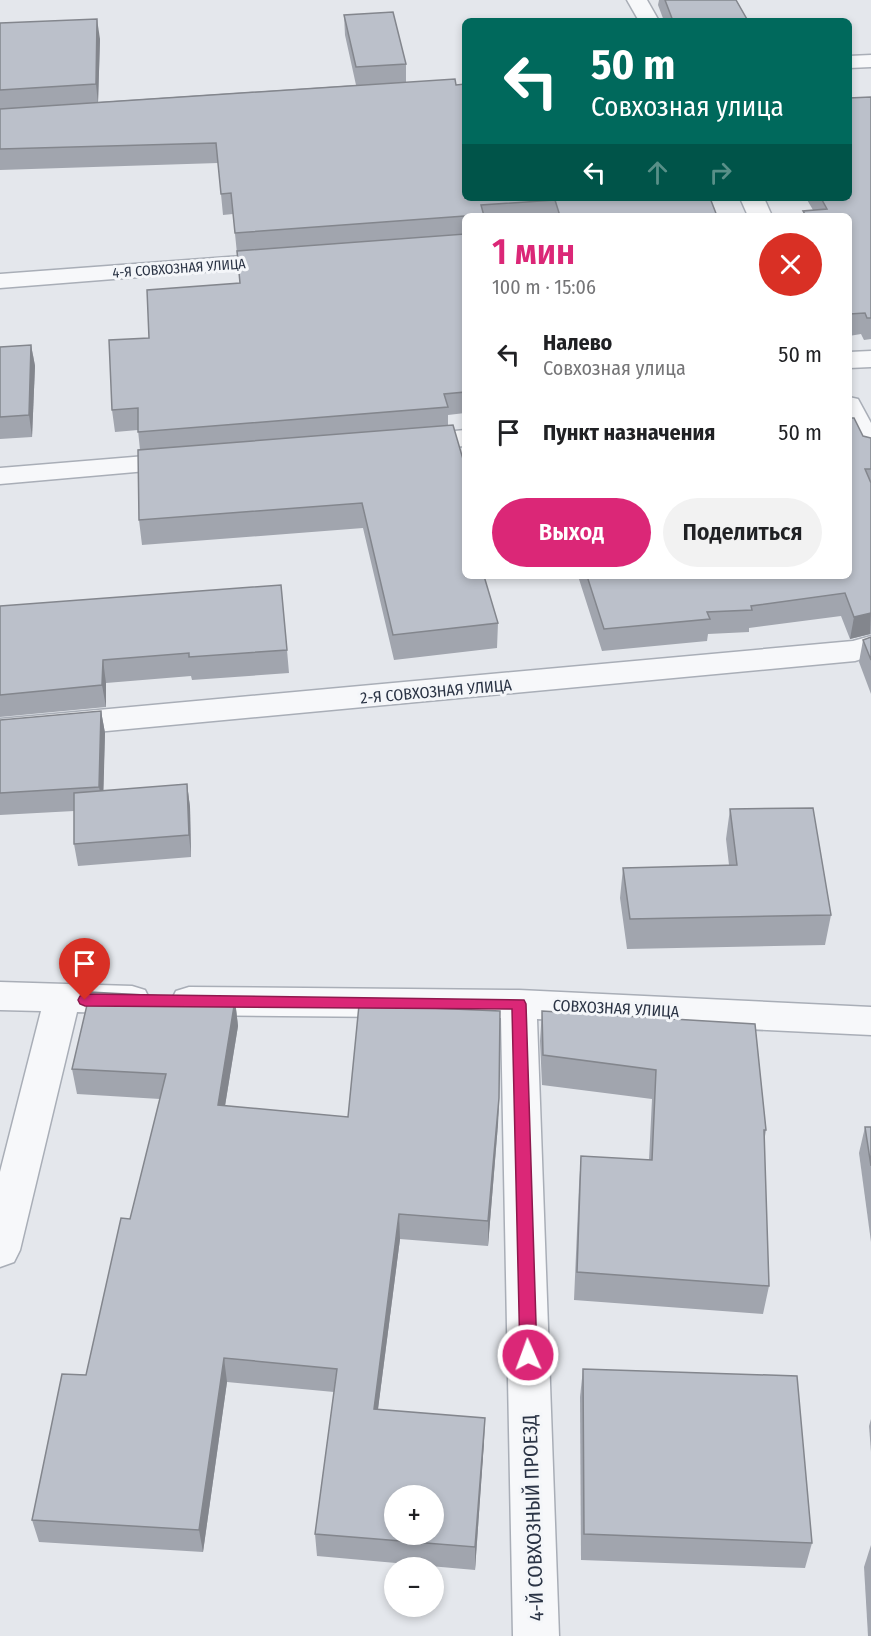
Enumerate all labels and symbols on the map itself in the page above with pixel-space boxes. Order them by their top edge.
street label: 4-Я СОВХОЗНАЯ УЛИЦА [112,255,247,282]
street label: 2-Я СОВХОЗНАЯ УЛИЦА [360,675,513,708]
pin [59,938,110,1000]
street label: СОВХОЗНАЯ УЛИЦА [552,996,680,1021]
position arrow [496,1323,560,1387]
street label: 4-Й СОВХОЗНЫЙ ПРОЕЗД [517,1414,549,1622]

